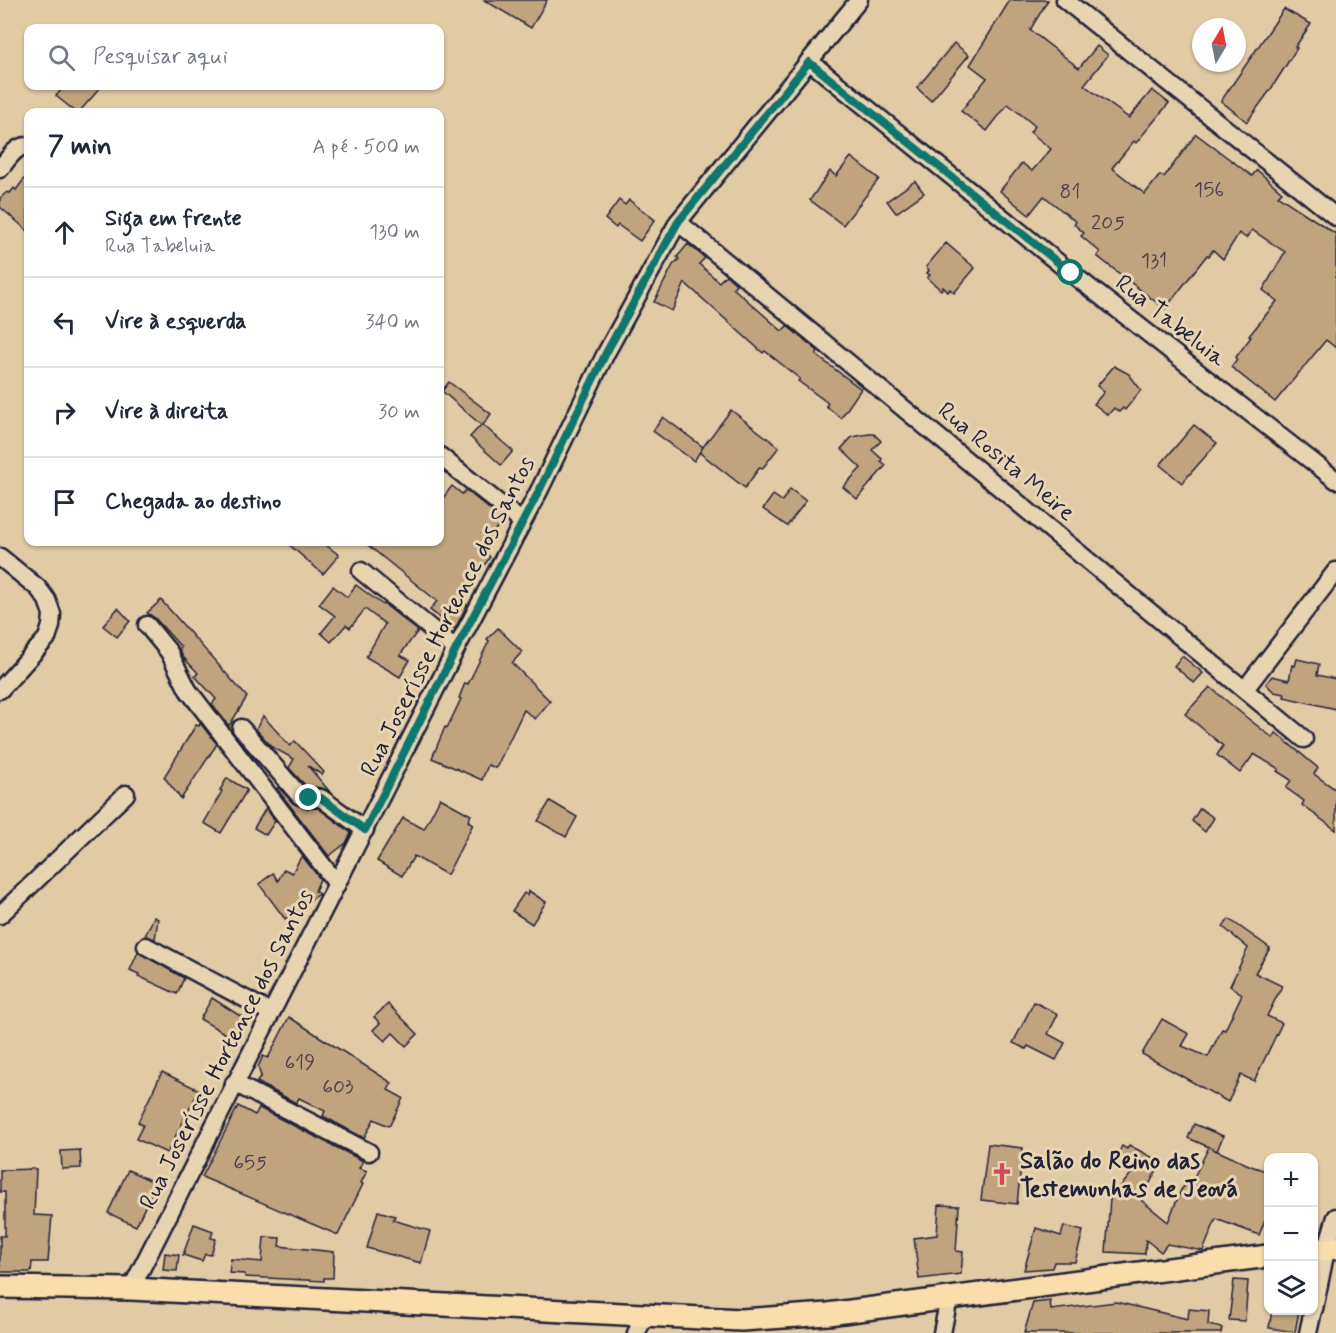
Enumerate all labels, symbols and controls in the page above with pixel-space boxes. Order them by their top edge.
north arrow [1192,18,1246,72]
search box [24,24,444,90]
icon: search [45,41,78,74]
text: Pesquisar aqui [93,43,228,71]
text: 7 min [48,130,112,164]
text: A pé · 500 m [312,134,420,161]
house number: 156 [1194,176,1224,204]
house number: 81 [1060,178,1080,206]
text: Siga em frente [105,205,242,233]
house number: 205 [1091,209,1125,237]
icon: ahead [48,216,81,249]
text: 130 m [369,219,420,246]
text: Rua Tabeluia [105,233,215,260]
house number: 131 [1141,247,1167,275]
route start [1057,259,1083,285]
street label: Rua Tabeluia [1108,268,1232,374]
icon: left [48,306,81,339]
text: Vire à esquerda [105,308,246,336]
text: 340 m [365,309,420,336]
icon: right [48,396,81,429]
street label: Rua Rosita Meire [931,396,1081,529]
text: Vire à direita [105,398,228,426]
text: 30 m [378,399,420,426]
street label: Rua Joserísse Hortence dos Santos [354,451,543,782]
icon: arrive [48,486,81,519]
text: Chegada ao destino [105,488,281,516]
route end [295,784,321,810]
street label: Rua Joserísse Hortence dos Santos [133,884,322,1215]
house number: 619 [285,1049,315,1077]
house number: 603 [322,1073,354,1101]
place label: Salão do Reino das Testemunhas de Jeová [1020,1146,1238,1205]
house number: 655 [233,1149,267,1177]
map controls [1264,1153,1318,1315]
button: + [1264,1153,1318,1207]
church icon: Salão do Reino das Testemunhas de Jeová [989,1161,1015,1187]
button: − [1264,1207,1318,1261]
button: layers [1264,1261,1318,1315]

